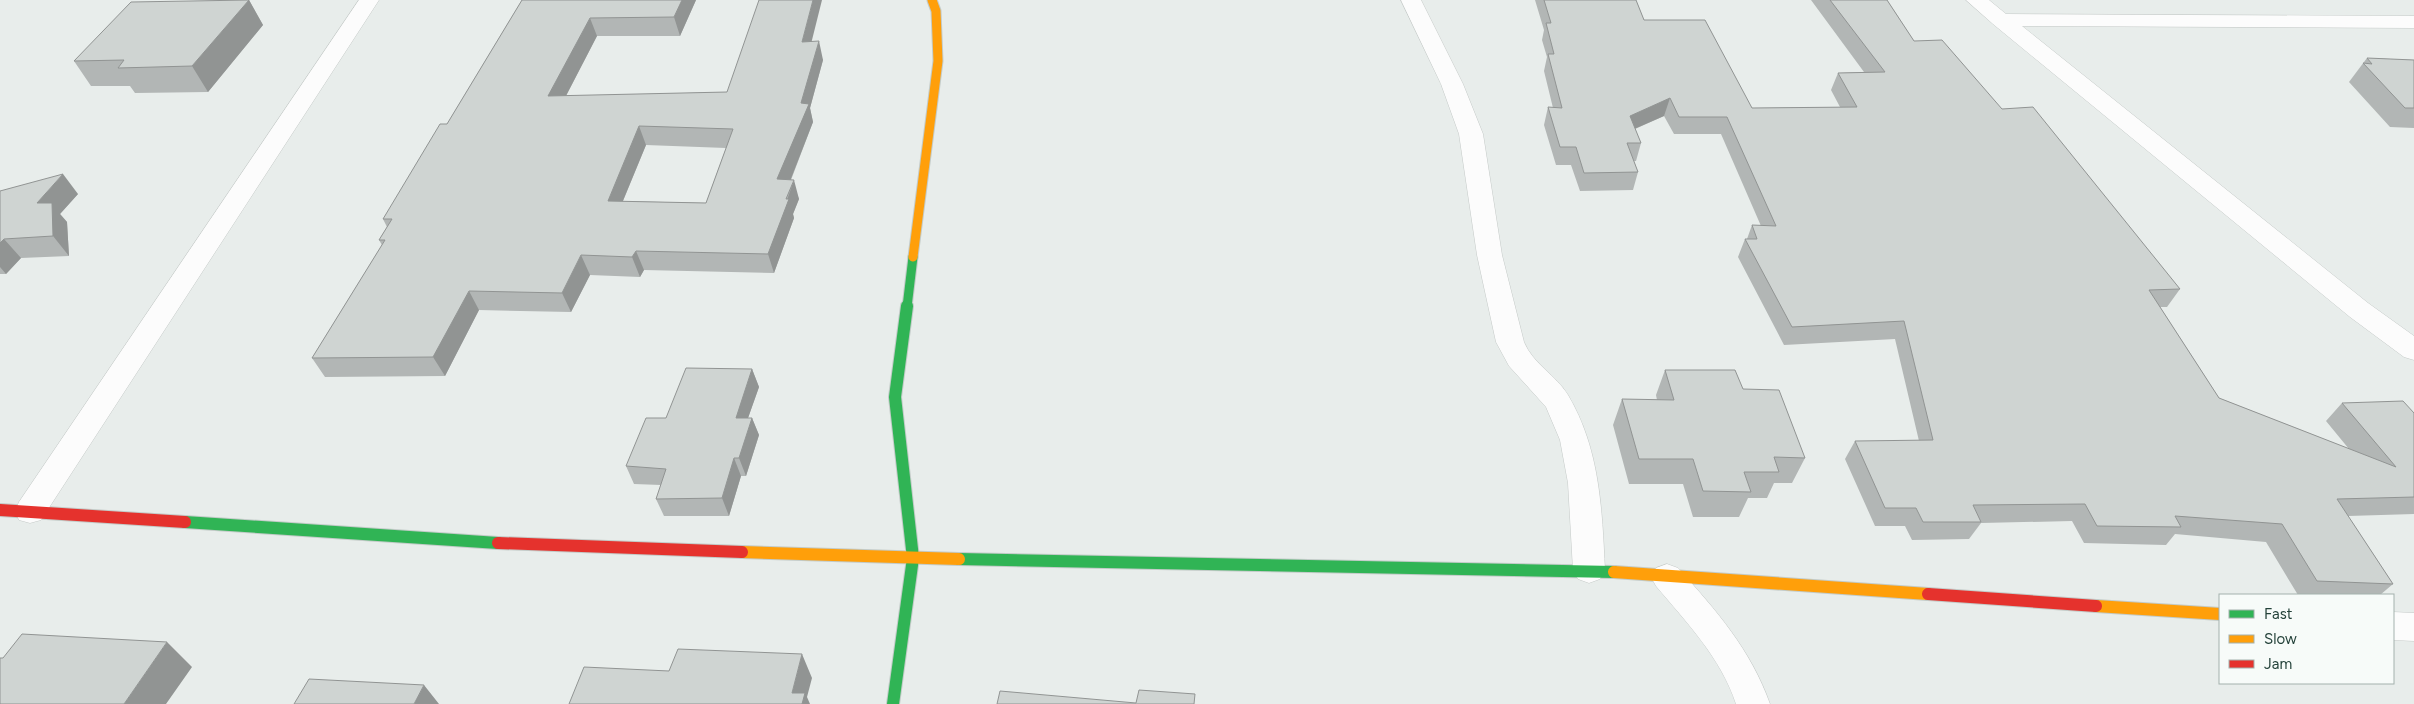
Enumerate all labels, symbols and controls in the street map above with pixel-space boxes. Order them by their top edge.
legend [2219,594,2394,684]
text: Fast [2264,605,2293,623]
text: Slow [2264,630,2297,648]
text: Jam [2264,655,2292,673]

